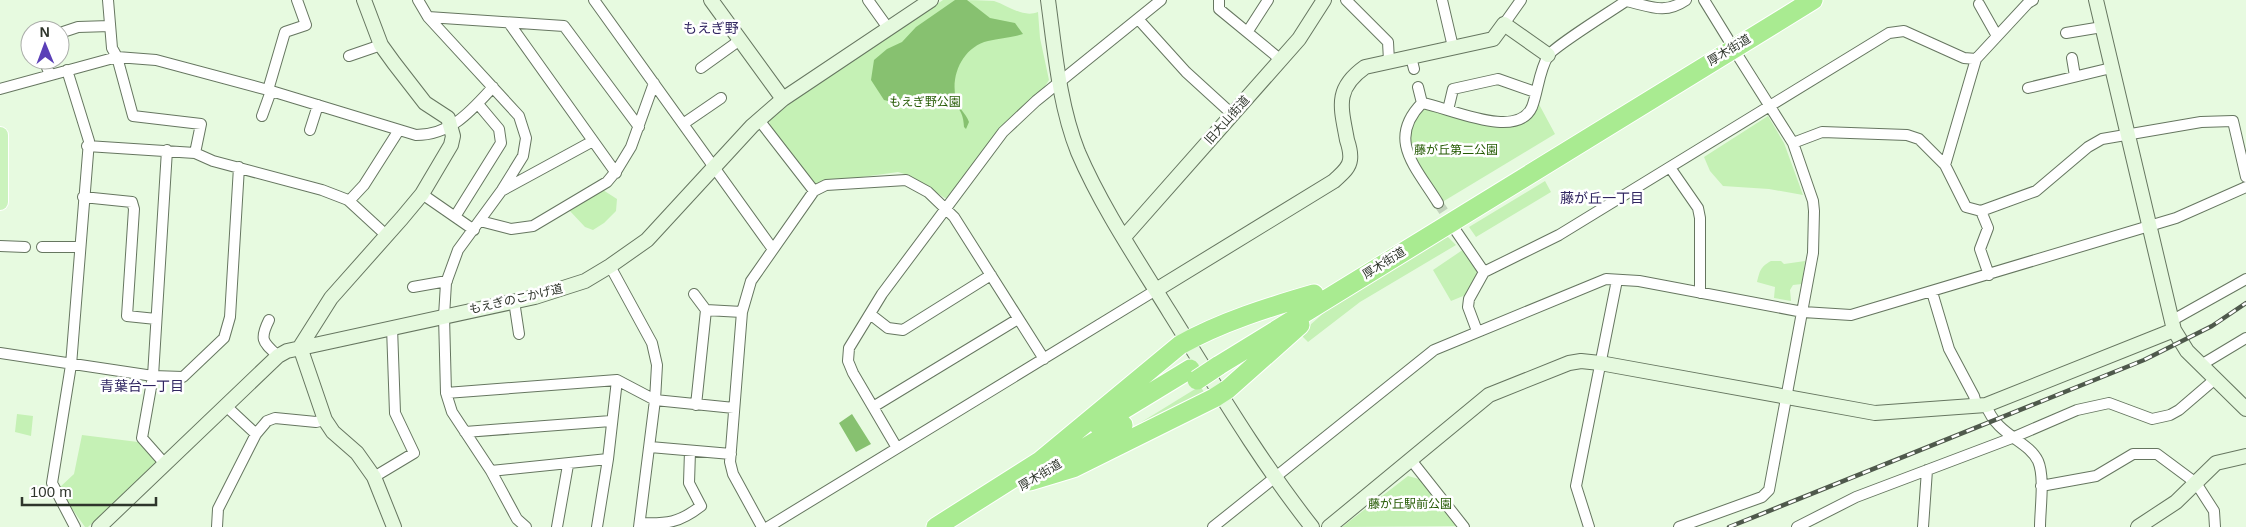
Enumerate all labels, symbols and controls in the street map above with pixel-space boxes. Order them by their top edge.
north arrow [20,20,70,70]
district label: もえぎ野 [683,20,739,36]
text: N [40,24,50,40]
street label: 厚木街道 [1705,32,1753,68]
street label: 旧大山街道 [1202,93,1252,147]
park label: もえぎ野公園 [889,95,961,109]
park label: 藤が丘第二公園 [1414,143,1498,157]
district label: 藤が丘一丁目 [1560,190,1644,206]
street label: 厚木街道 [1360,244,1408,282]
street label: もえぎのこかげ道 [468,281,564,317]
district label: 青葉台一丁目 [100,378,184,394]
street label: 厚木街道 [1016,457,1064,493]
scale bar [22,474,156,506]
text: 100 m [30,483,72,500]
park label: 藤が丘駅前公園 [1368,497,1452,511]

